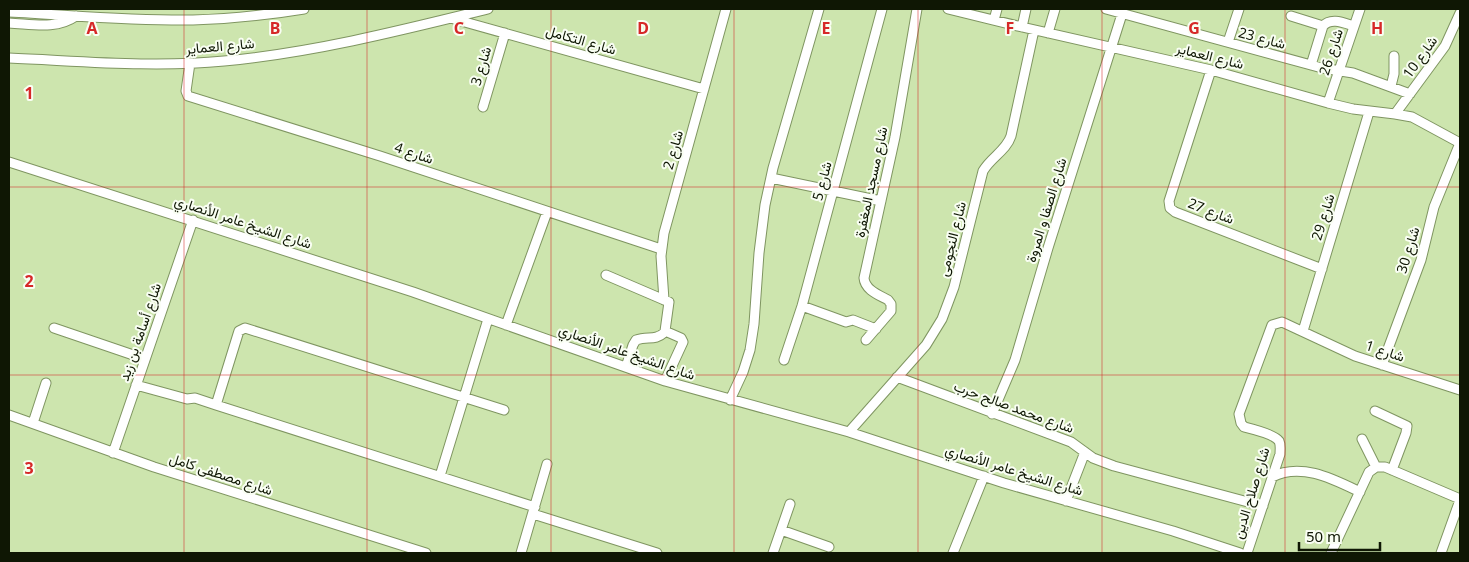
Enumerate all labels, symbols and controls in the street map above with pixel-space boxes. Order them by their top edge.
text: A [86,17,98,39]
text: B [270,17,280,39]
text: C [454,17,464,39]
text: D [637,17,649,39]
text: E [822,17,831,39]
text: F [1006,17,1014,39]
text: G [1188,17,1200,39]
text: H [1371,17,1383,39]
street label: شارع التكامل [543,20,618,61]
street label: شارع 23 [1236,22,1288,55]
street label: شارع 26 [1314,26,1349,78]
street label: شارع 10 [1398,32,1443,83]
street label: شارع العماير [184,33,255,60]
street label: شارع العماير [1173,38,1246,75]
street label: شارع 3 [466,44,497,88]
text: 1 [24,82,34,104]
street label: شارع مسجد المغفرة [849,125,893,239]
street label: شارع 2 [658,128,689,172]
street label: شارع 4 [392,137,436,170]
street label: شارع الصفا و المروة [1021,155,1072,265]
street label: شارع 5 [807,159,838,203]
street label: شارع الشيخ عامر الأنصاري [171,190,314,256]
street label: شارع 29 [1306,191,1341,243]
street label: شارع 27 [1185,193,1237,230]
street label: شارع النجومى [933,200,972,279]
street label: شارع 30 [1391,224,1426,276]
text: 2 [24,270,34,292]
street label: شارع أسامة بن زيد [114,280,167,384]
street label: شارع الشيخ عامر الأنصاري [555,319,698,387]
street label: شارع 1 [1363,335,1407,368]
street label: شارع محمد صالح حرب [951,376,1077,439]
street label: شارع الشيخ عامر الأنصاري [942,440,1085,502]
street label: شارع صلاح الدين [1228,445,1275,541]
street label: شارع مصطفى كامل [167,448,275,501]
text: 3 [24,457,34,479]
scale bar [1299,520,1380,552]
text: 50 m [1306,526,1341,546]

